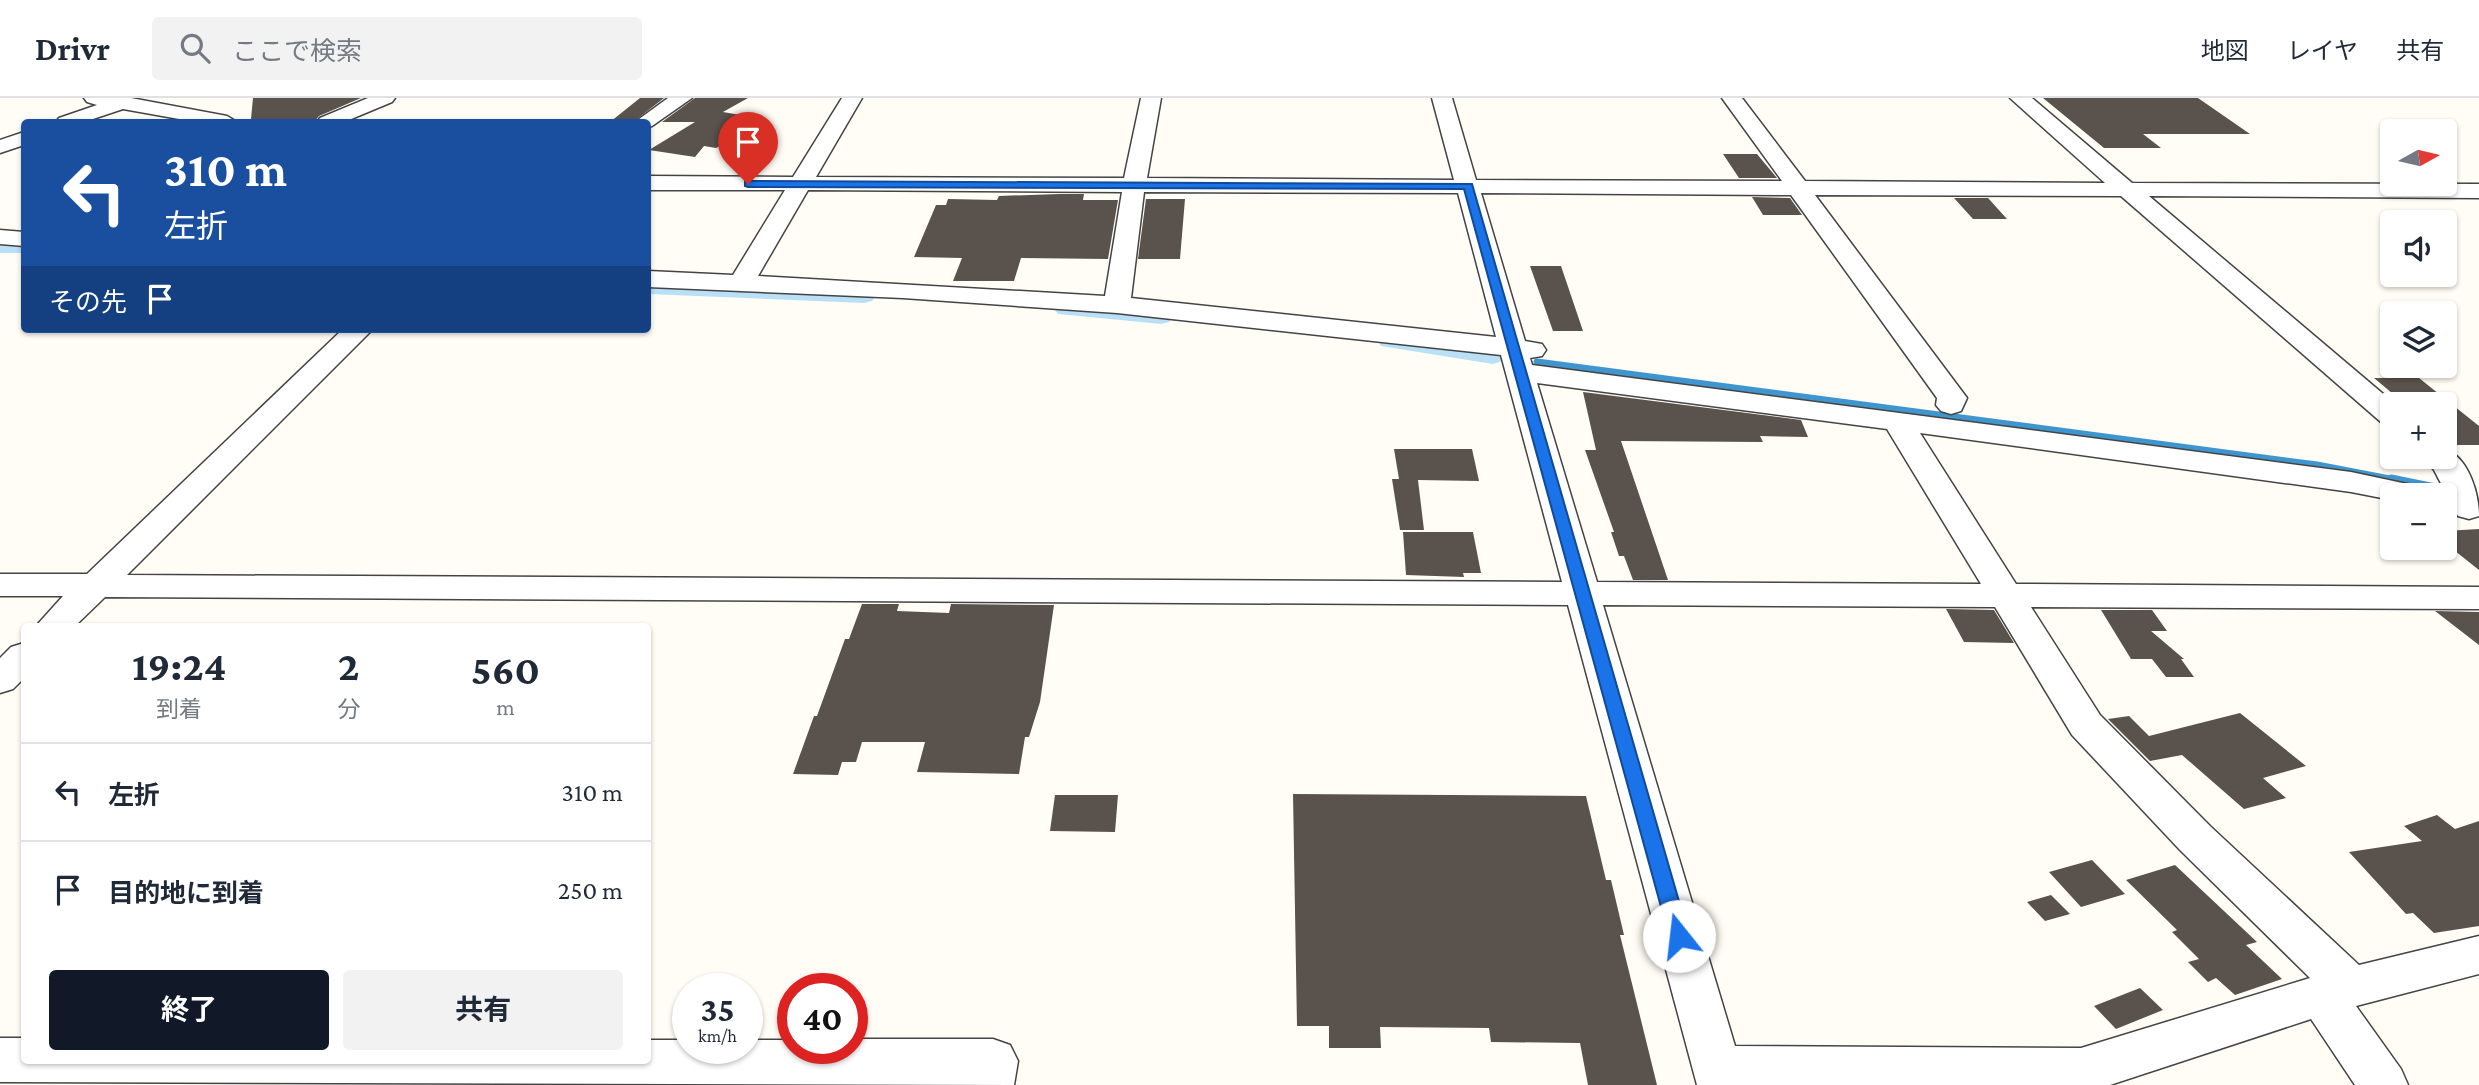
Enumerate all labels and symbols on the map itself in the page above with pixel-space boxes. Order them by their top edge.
pin [718,112,778,184]
north arrow [2380,119,2457,196]
position arrow [1642,899,1716,973]
speed limit sign: 40 [777,973,868,1064]

